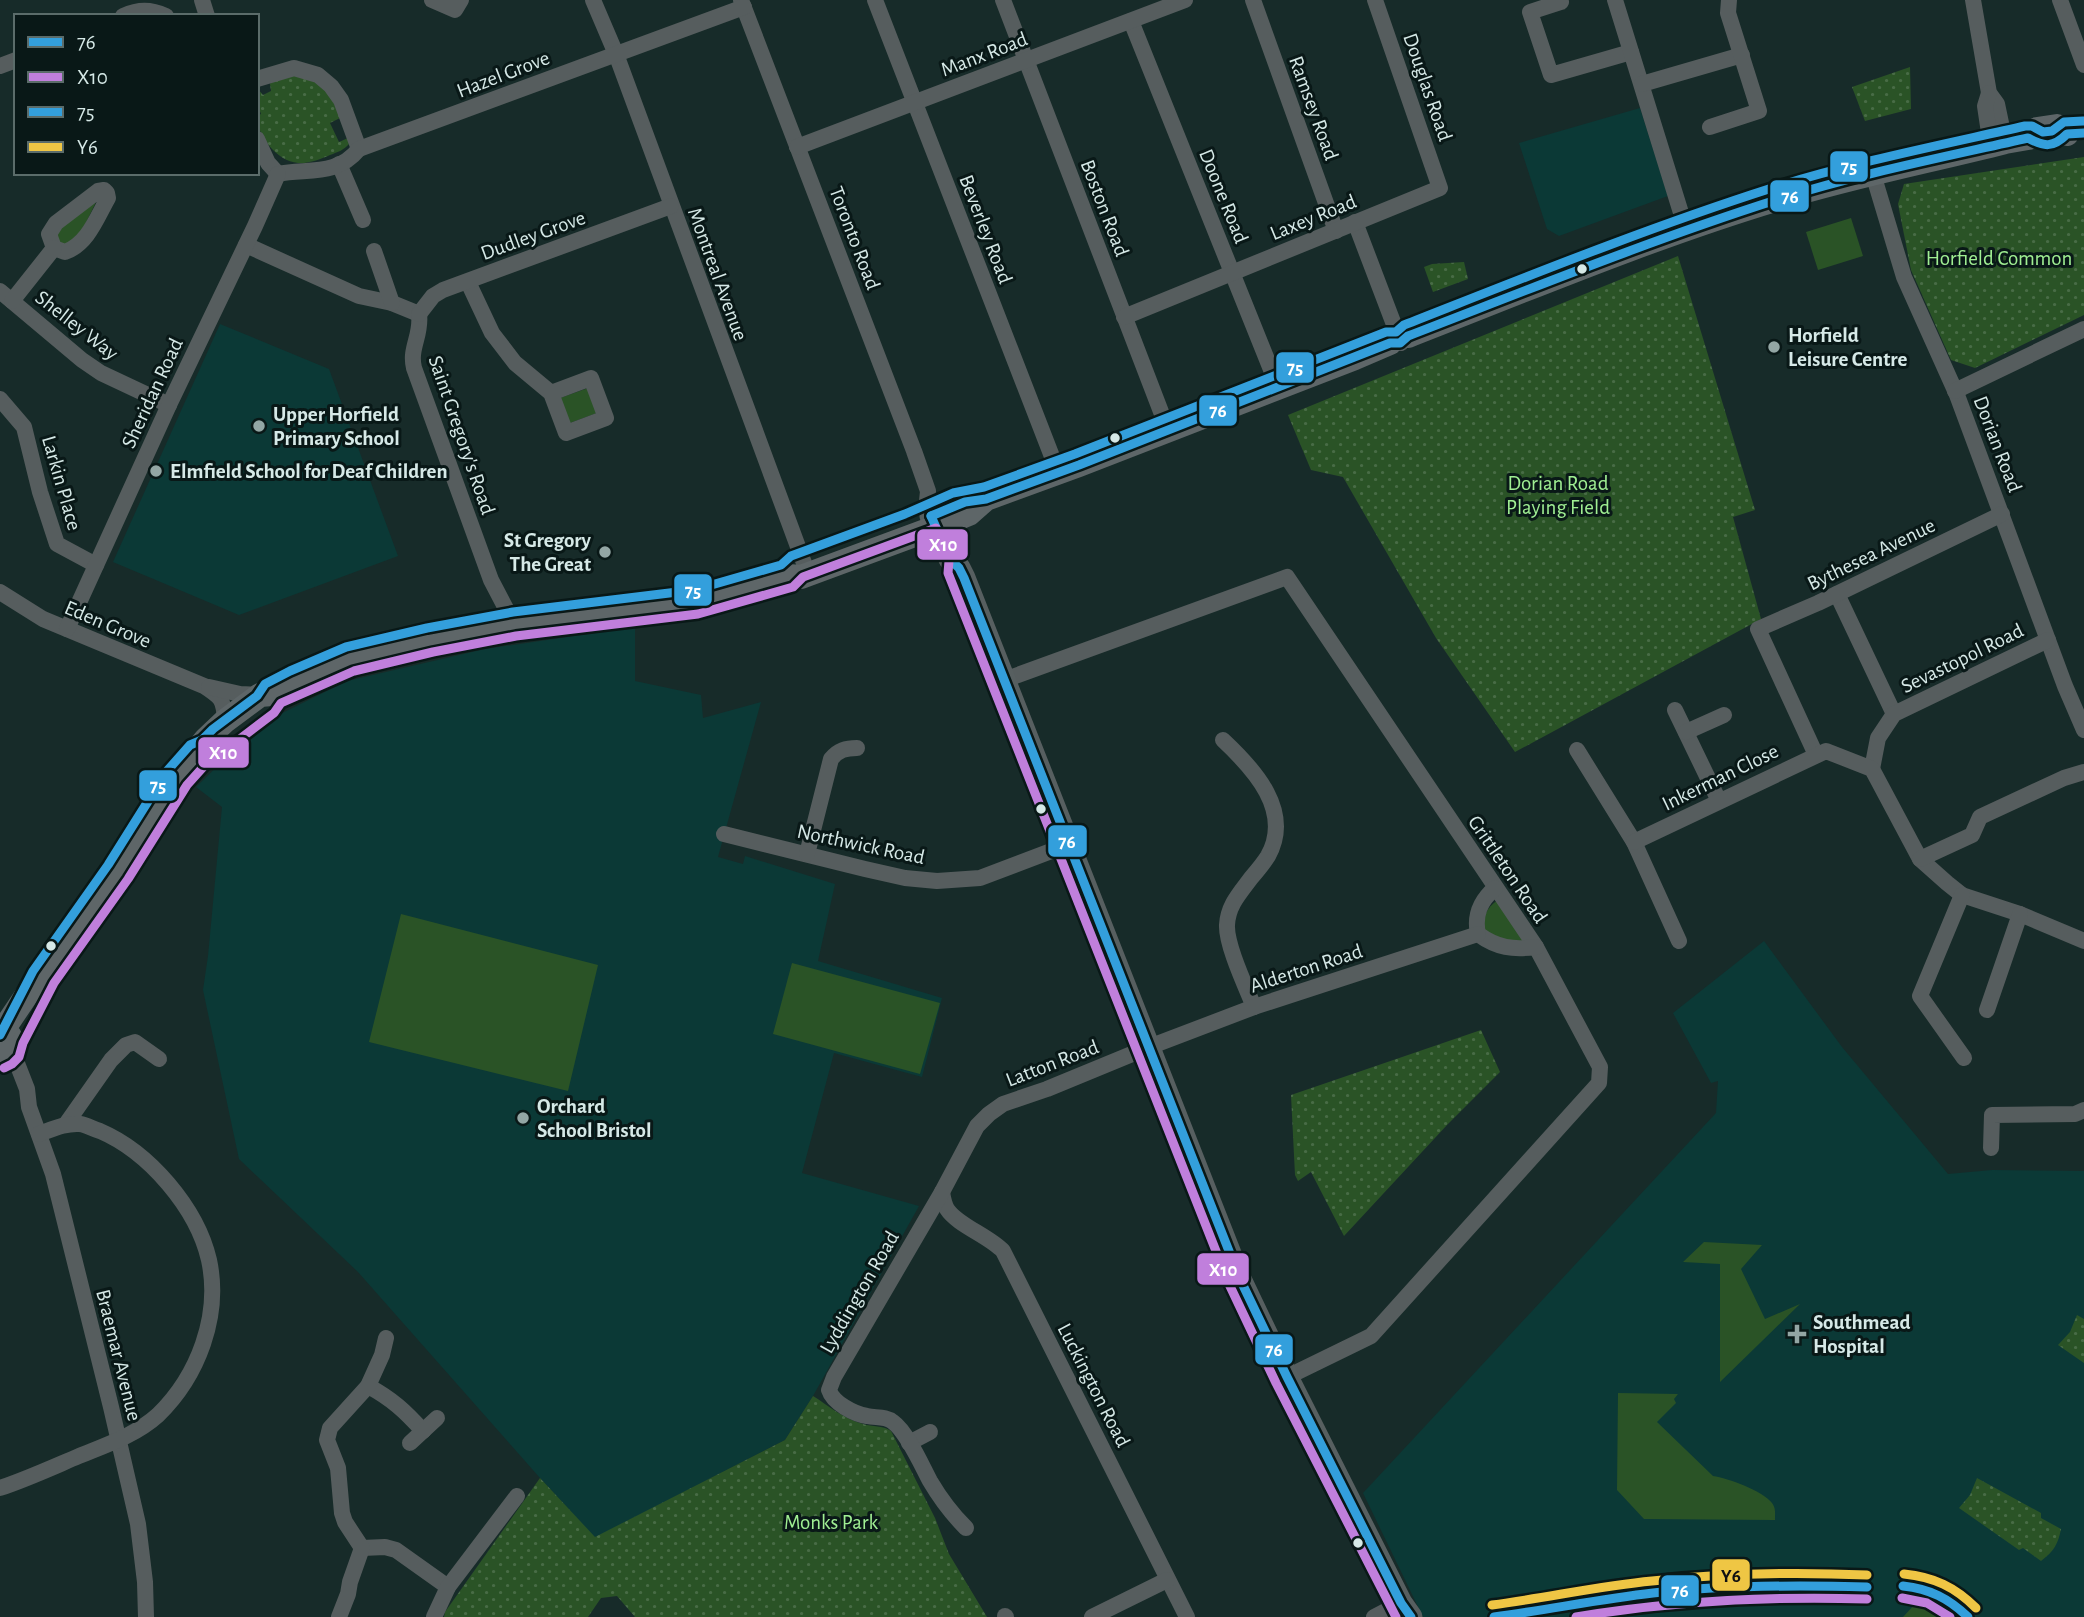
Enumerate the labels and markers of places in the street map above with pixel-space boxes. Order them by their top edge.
unlabelled marker [1575,262,1589,276]
place label: Horfield Leisure Centre [1788,325,1908,370]
marker: Horfield Leisure Centre [1766,339,1782,355]
place label: Upper Horfield Primary School [273,404,400,449]
marker: Upper Horfield Primary School [251,418,267,434]
unlabelled marker [1108,431,1122,445]
place label: Elmfield School for Deaf Children [170,461,448,482]
marker: Elmfield School for Deaf Children [148,463,164,479]
place label: St Gregory The Great [504,530,592,575]
marker: St Gregory The Great [597,544,613,560]
unlabelled marker [1034,802,1048,816]
unlabelled marker [44,939,58,953]
place label: Orchard School Bristol [537,1096,652,1141]
marker: Orchard School Bristol [515,1110,531,1126]
place label: Southmead Hospital [1813,1312,1911,1357]
marker: Southmead Hospital [1787,1324,1807,1344]
unlabelled marker [1351,1536,1365,1550]

